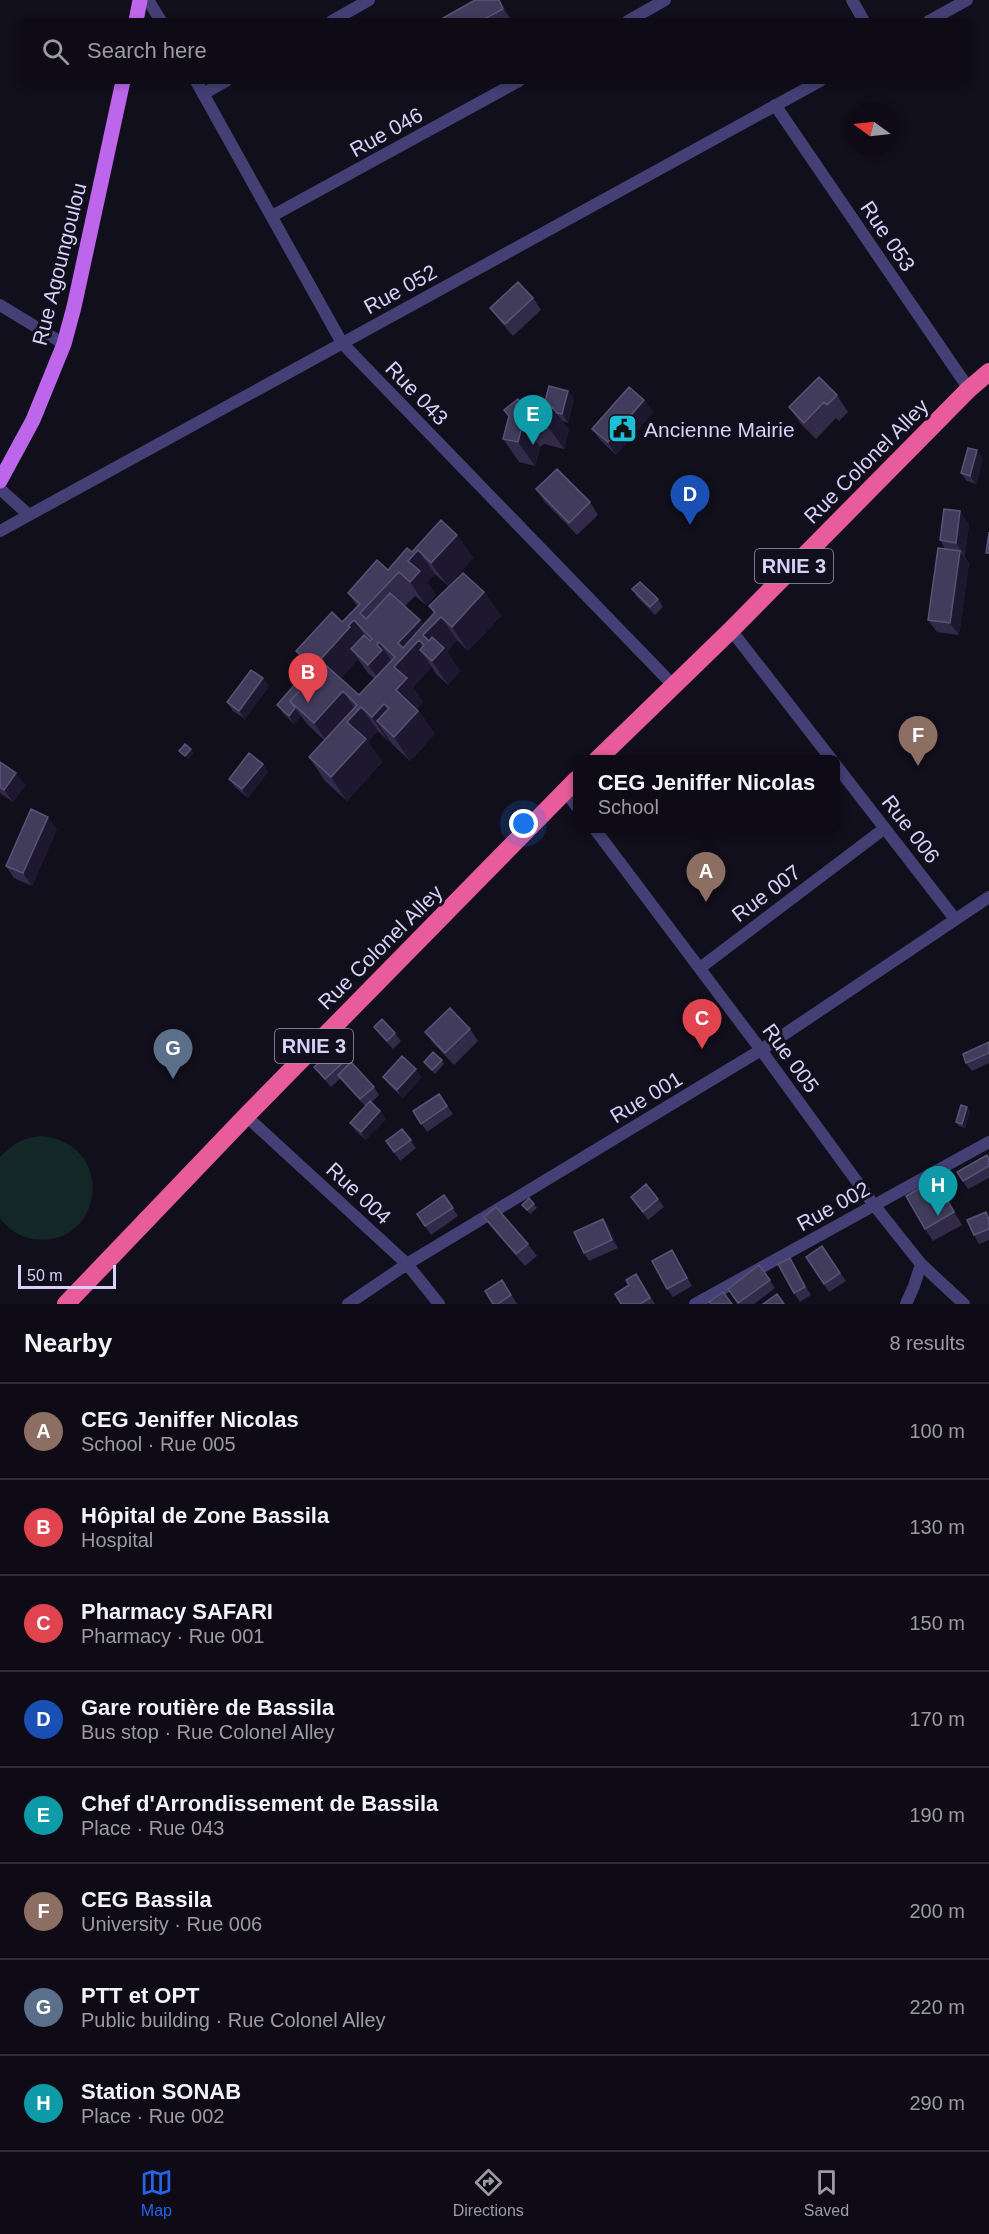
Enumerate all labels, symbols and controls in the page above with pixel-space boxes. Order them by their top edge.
search box [18,18,971,84]
icon: search [39,35,72,68]
text: Search here [87,38,207,63]
north arrow [845,102,899,156]
street label: Rue 046 [346,103,426,161]
street label: Rue Agoungoulou [28,180,90,348]
street label: Rue 053 [856,197,920,275]
street label: Rue 052 [360,260,440,318]
street label: Rue 043 [381,356,453,430]
street label: Rue Colonel Alley [799,394,933,528]
pin: E [514,396,552,445]
public building icon: Ancienne Mairie [607,413,639,445]
place label: Ancienne Mairie [644,418,795,441]
pin: D [670,476,710,525]
road number: RNIE 3 [755,549,833,583]
pin: B [288,654,328,703]
pin: F [898,716,938,766]
popup [573,755,840,833]
text: CEG Jeniffer Nicolas [598,770,815,795]
street label: Rue 006 [877,791,945,867]
text: School [598,796,659,818]
your location [509,809,538,838]
pin: A [686,852,726,902]
street label: Rue 007 [727,860,805,926]
street label: Rue Colonel Alley [313,880,447,1014]
pin: C [682,1000,722,1049]
street label: Rue 005 [758,1019,824,1097]
road number: RNIE 3 [275,1029,353,1063]
pin: G [154,1030,192,1079]
street label: Rue 001 [606,1067,686,1127]
street label: Rue 004 [322,1158,396,1229]
pin: H [918,1166,958,1216]
street label: Rue 002 [793,1177,873,1235]
scale bar [18,1262,116,1290]
text: 50 m [27,1267,63,1284]
text: Nearby [24,1328,112,1358]
text: 8 results [889,1332,965,1354]
text: CEG Jeniffer Nicolas [81,1407,299,1432]
text: A [36,1420,51,1442]
text: 100 m [909,1420,965,1442]
text: School · Rue 005 [81,1433,236,1455]
text: Hôpital de Zone Bassila [81,1503,329,1528]
text: B [36,1516,51,1538]
text: 130 m [909,1516,965,1538]
text: Hospital [81,1529,153,1551]
text: Pharmacy SAFARI [81,1599,273,1624]
text: C [36,1612,51,1634]
text: 150 m [909,1612,965,1634]
text: Pharmacy · Rue 001 [81,1625,264,1647]
text: Gare routière de Bassila [81,1695,334,1720]
text: D [36,1708,51,1730]
text: 170 m [909,1708,965,1730]
text: Bus stop · Rue Colonel Alley [81,1721,334,1743]
text: Chef d'Arrondissement de Bassila [81,1791,438,1816]
text: E [37,1804,50,1826]
text: 190 m [909,1804,965,1826]
text: Place · Rue 043 [81,1817,224,1839]
text: CEG Bassila [81,1887,212,1912]
text: F [37,1900,50,1922]
text: 200 m [909,1900,965,1922]
text: University · Rue 006 [81,1913,262,1935]
text: PTT et OPT [81,1983,200,2008]
text: G [36,1996,51,2018]
text: 220 m [909,1996,965,2018]
text: Public building · Rue Colonel Alley [81,2009,386,2031]
text: Station SONAB [81,2079,241,2104]
text: H [36,2092,51,2114]
text: 290 m [909,2092,965,2114]
text: Place · Rue 002 [81,2105,224,2127]
tab: Map [140,2166,173,2220]
tab: Directions [453,2166,524,2220]
tab: Saved [804,2166,849,2220]

